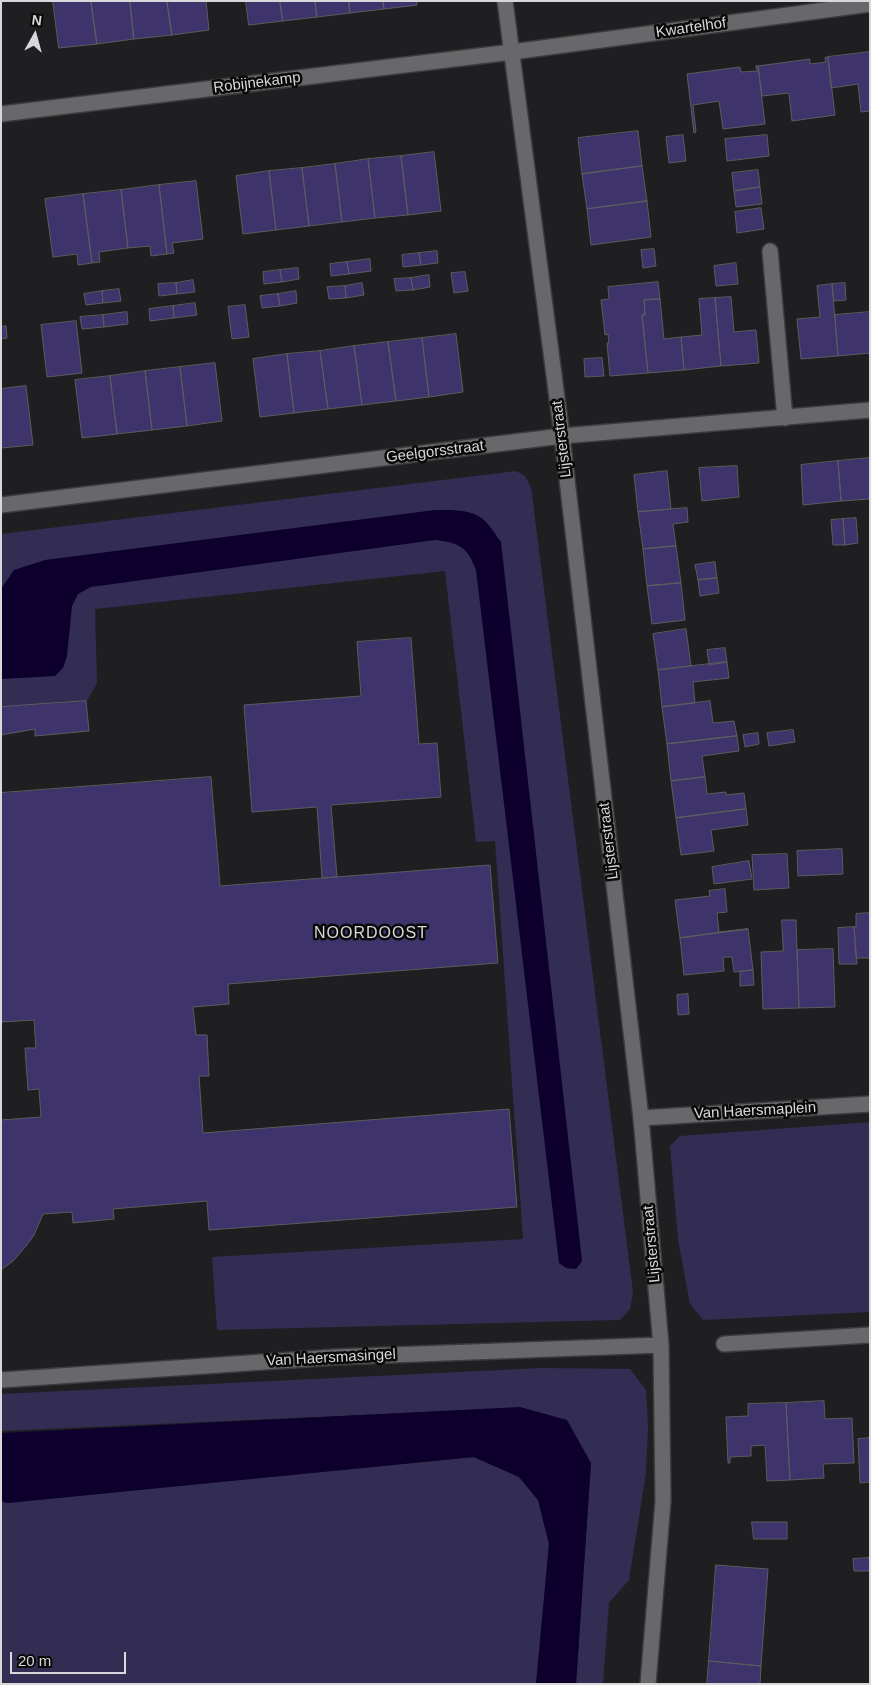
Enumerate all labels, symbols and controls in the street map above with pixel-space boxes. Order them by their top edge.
north arrow [10,10,60,60]
text: N [31,12,43,29]
street label: Kwartelhof [655,14,727,42]
street label: Robijnekamp [212,69,302,97]
street label: Lijsterstraat [548,399,576,479]
street label: Geelgorsstraat [385,437,485,467]
street label: Lijsterstraat [595,801,623,881]
district label: NOORDOOST [313,924,429,944]
street label: Van Haersmaplein [693,1099,817,1123]
street label: Lijsterstraat [640,1205,664,1283]
street label: Van Haersmasingel [266,1346,396,1370]
scale bar [12,1642,129,1674]
text: 20 m [18,1652,51,1669]

